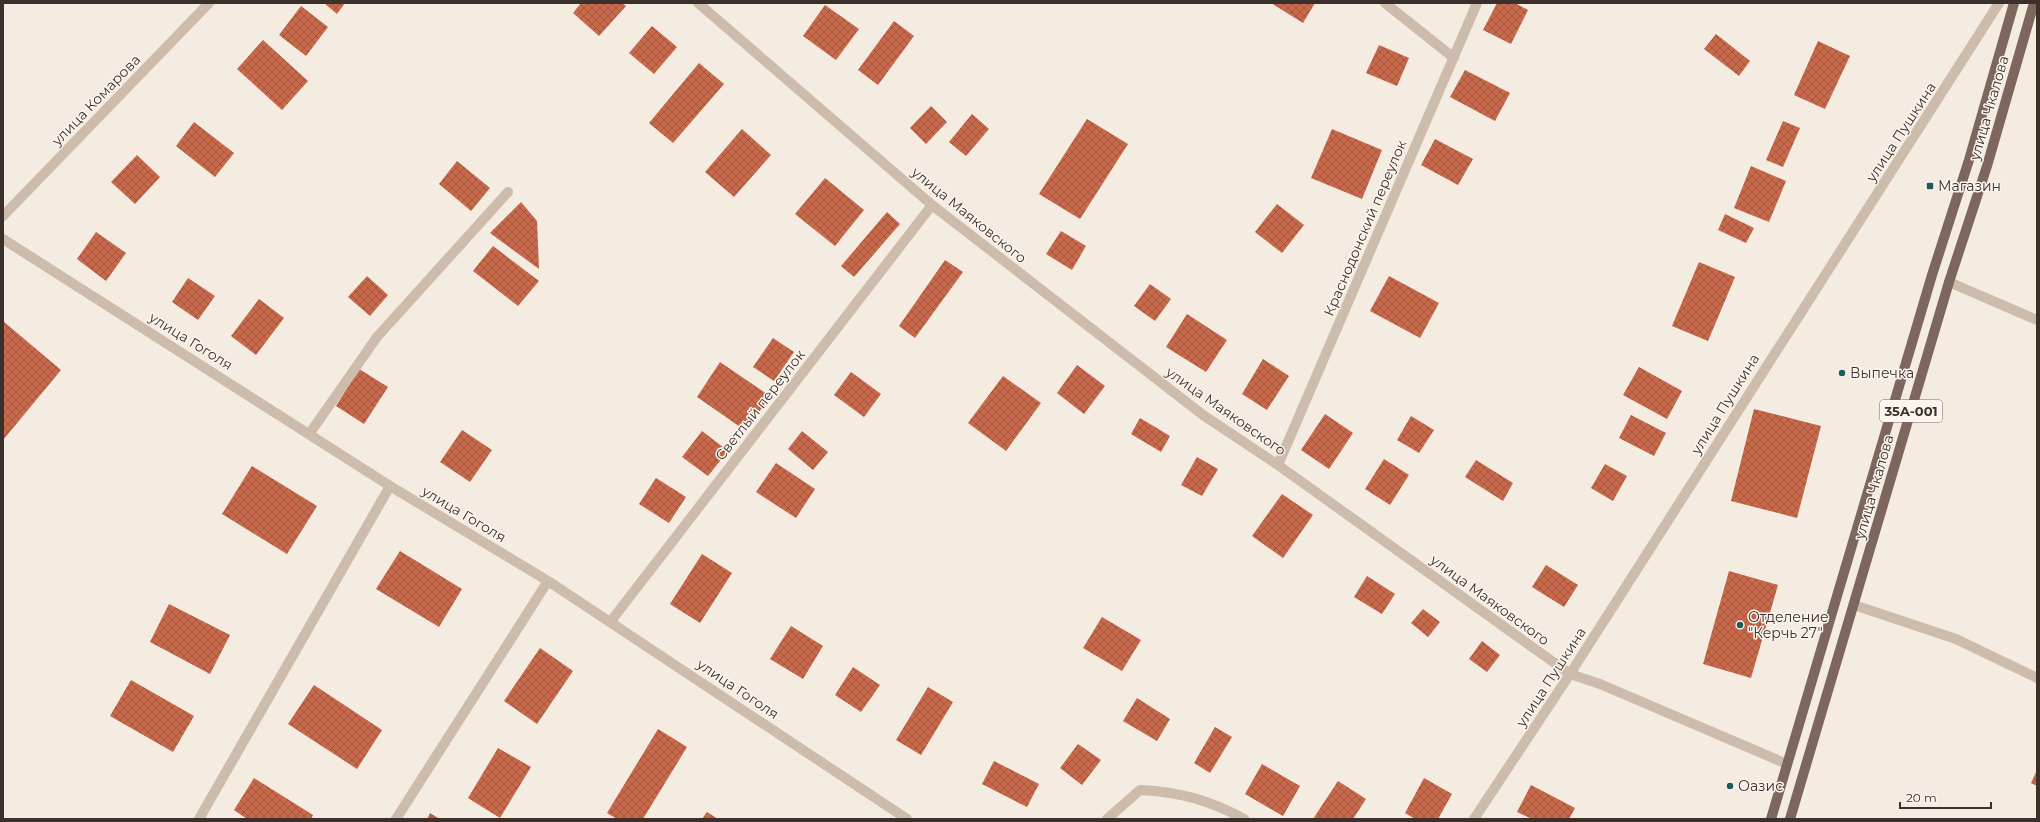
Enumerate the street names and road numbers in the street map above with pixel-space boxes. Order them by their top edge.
street label: улица Комарова [47,51,144,150]
street label: улица Чкалова [1965,54,2013,163]
street label: улица Пушкина [1862,79,1940,186]
street label: Краснодонский переулок [1320,137,1410,319]
street label: улица Маяковского [907,162,1030,267]
street label: улица Гоголя [145,308,236,374]
street label: Светлый переулок [711,346,809,464]
street label: улица Пушкина [1686,350,1763,458]
street label: улица Маяковского [1162,362,1290,459]
road number: 35А-001 [1880,400,1942,422]
street label: улица Чкалова [1850,433,1898,542]
street label: улица Гоголя [418,481,509,546]
street label: улица Маяковского [1426,550,1553,649]
street label: улица Пушкина [1512,624,1590,731]
street label: улица Гоголя [693,654,782,723]

